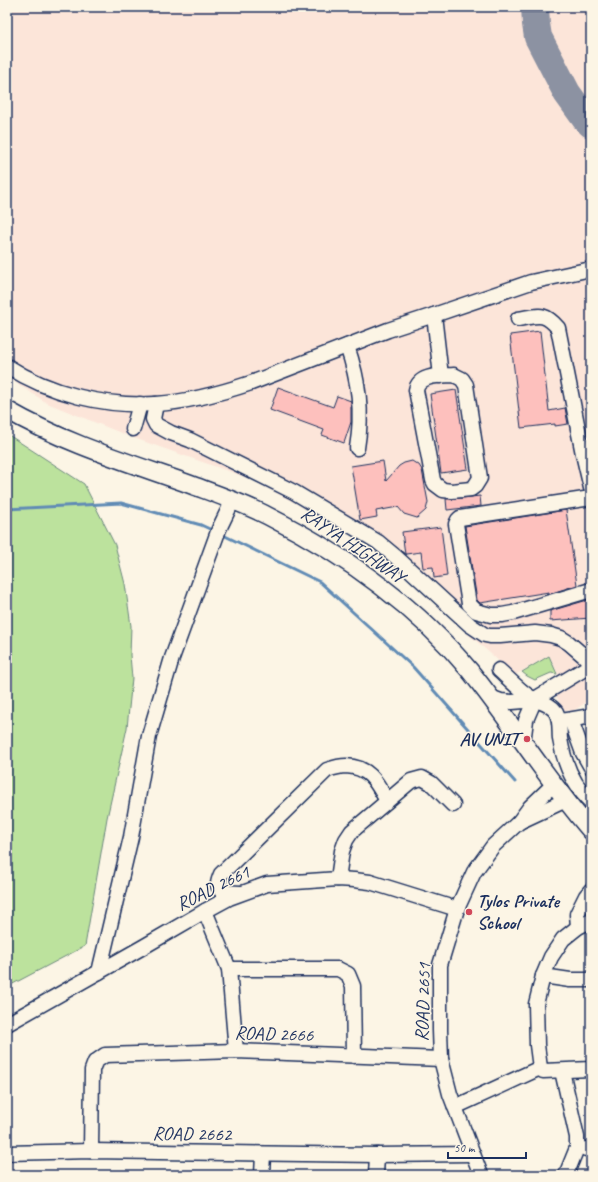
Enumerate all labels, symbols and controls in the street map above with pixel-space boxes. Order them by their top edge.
street label: RAYYA HIGHWAY [296,501,412,591]
place label: AV UNIT [460,727,524,751]
marker: AV UNIT [522,734,532,744]
street label: ROAD 2661 [172,859,255,916]
place label: Tylos Private School [477,889,560,935]
marker: Tylos Private School [464,907,474,917]
street label: ROAD 2651 [410,961,436,1042]
street label: ROAD 2666 [234,1021,315,1047]
street label: ROAD 2662 [152,1121,233,1147]
scale bar [448,1134,526,1160]
text: 50 m [454,1140,476,1156]

